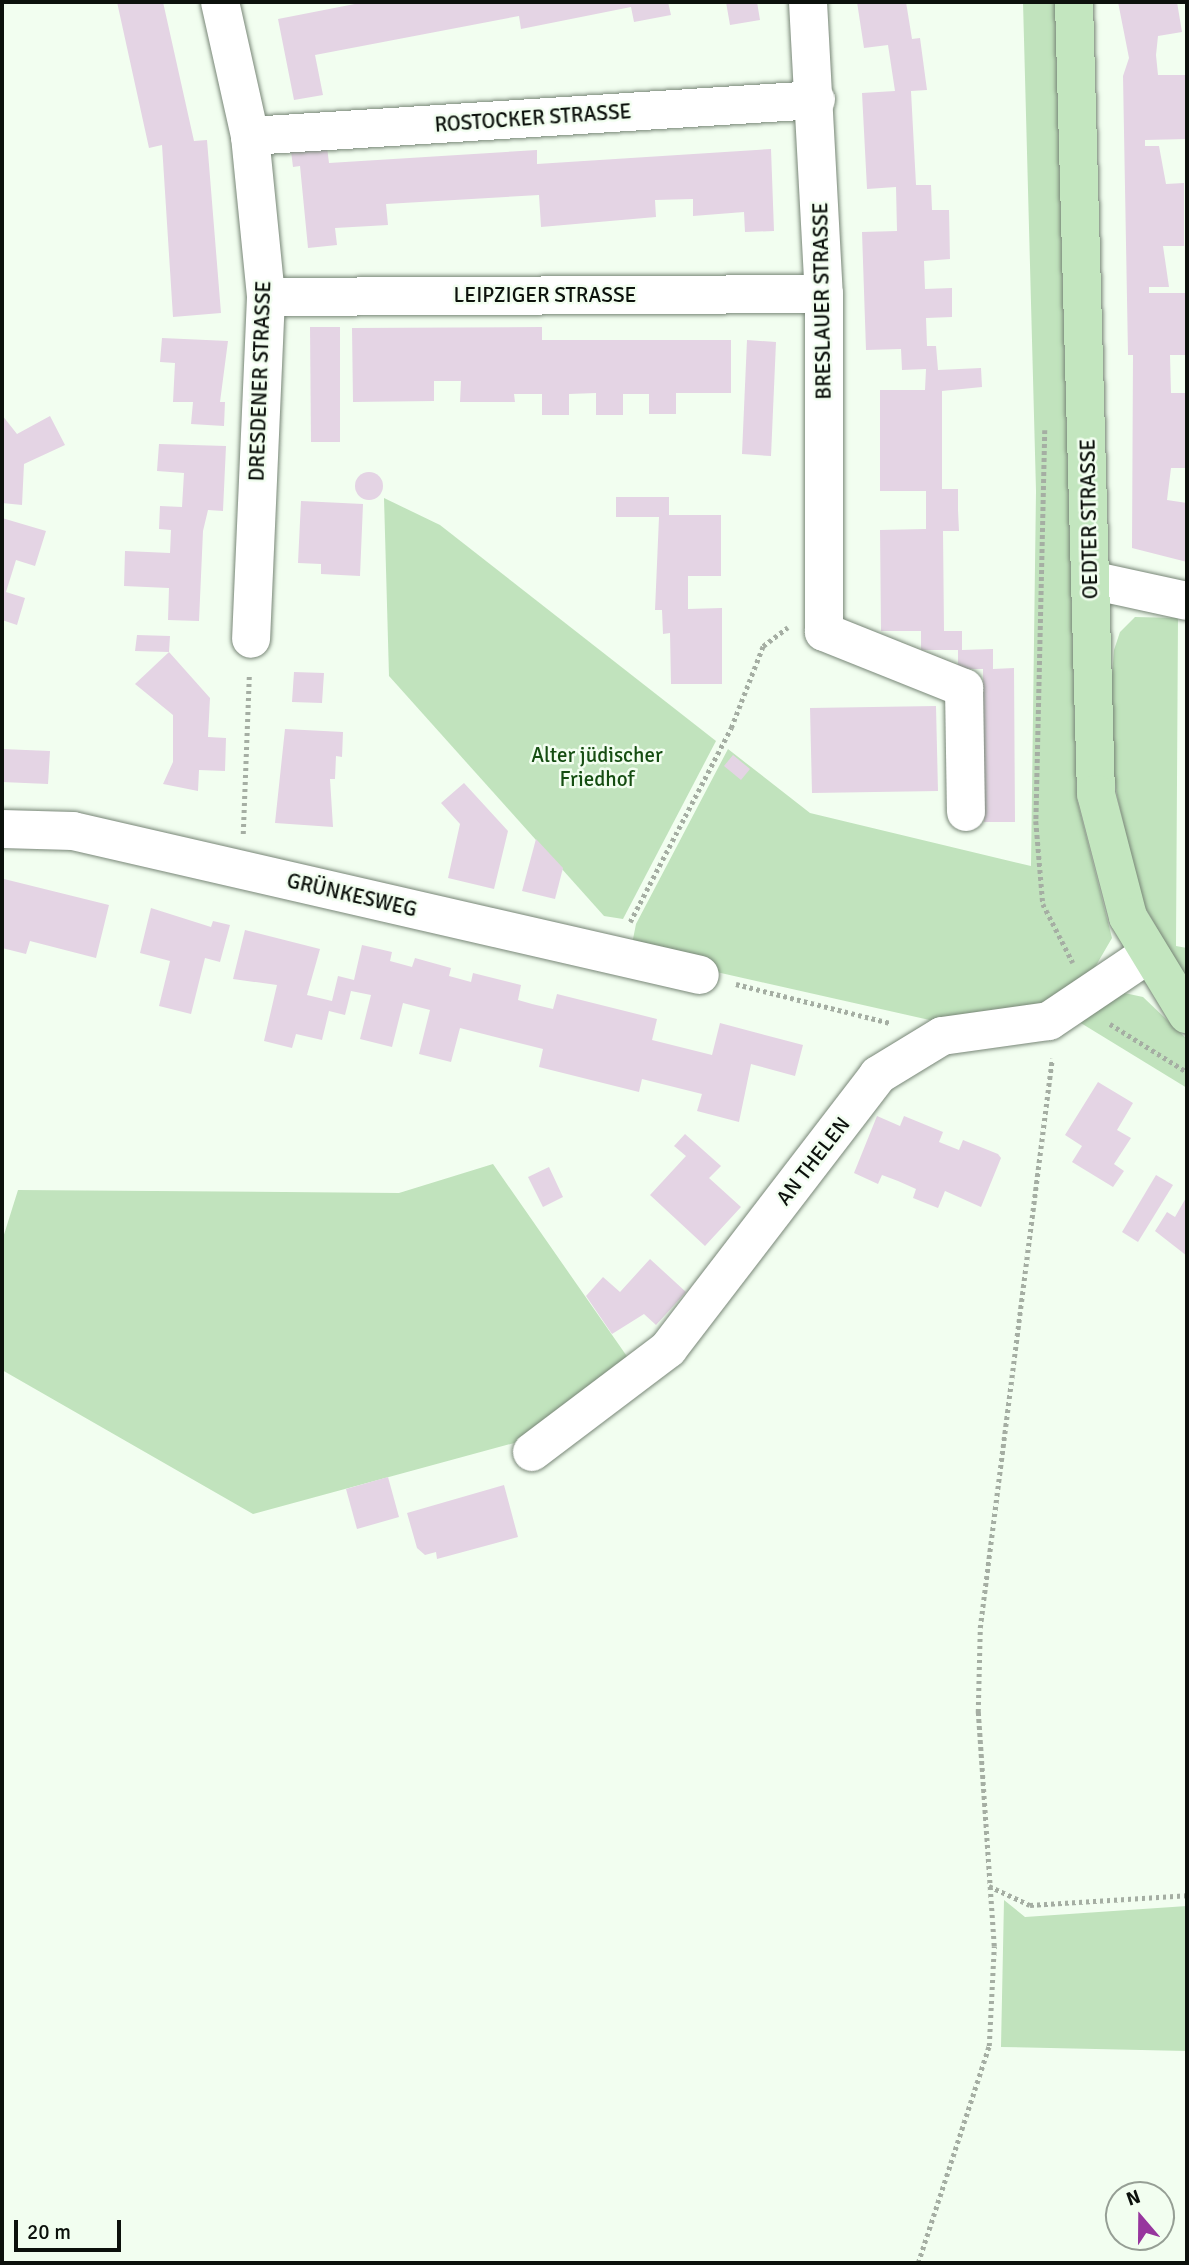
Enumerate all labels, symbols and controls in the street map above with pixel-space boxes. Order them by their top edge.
street label: ROSTOCKER STRASSE [434,99,632,137]
street label: BRESLAUER STRASSE [808,202,836,400]
street label: DRESDENER STRASSE [244,280,276,482]
street label: LEIPZIGER STRASSE [454,282,636,308]
street label: OEDTER STRASSE [1075,439,1103,599]
park label: Alter jüdischer Friedhof [531,742,663,792]
street label: GRÜNKESWEG [284,868,420,922]
street label: AN THELEN [771,1112,855,1210]
north arrow [1105,2181,1175,2251]
text: N [1123,2185,1144,2212]
scale bar [18,2206,124,2250]
text: 20 m [27,2219,71,2245]

